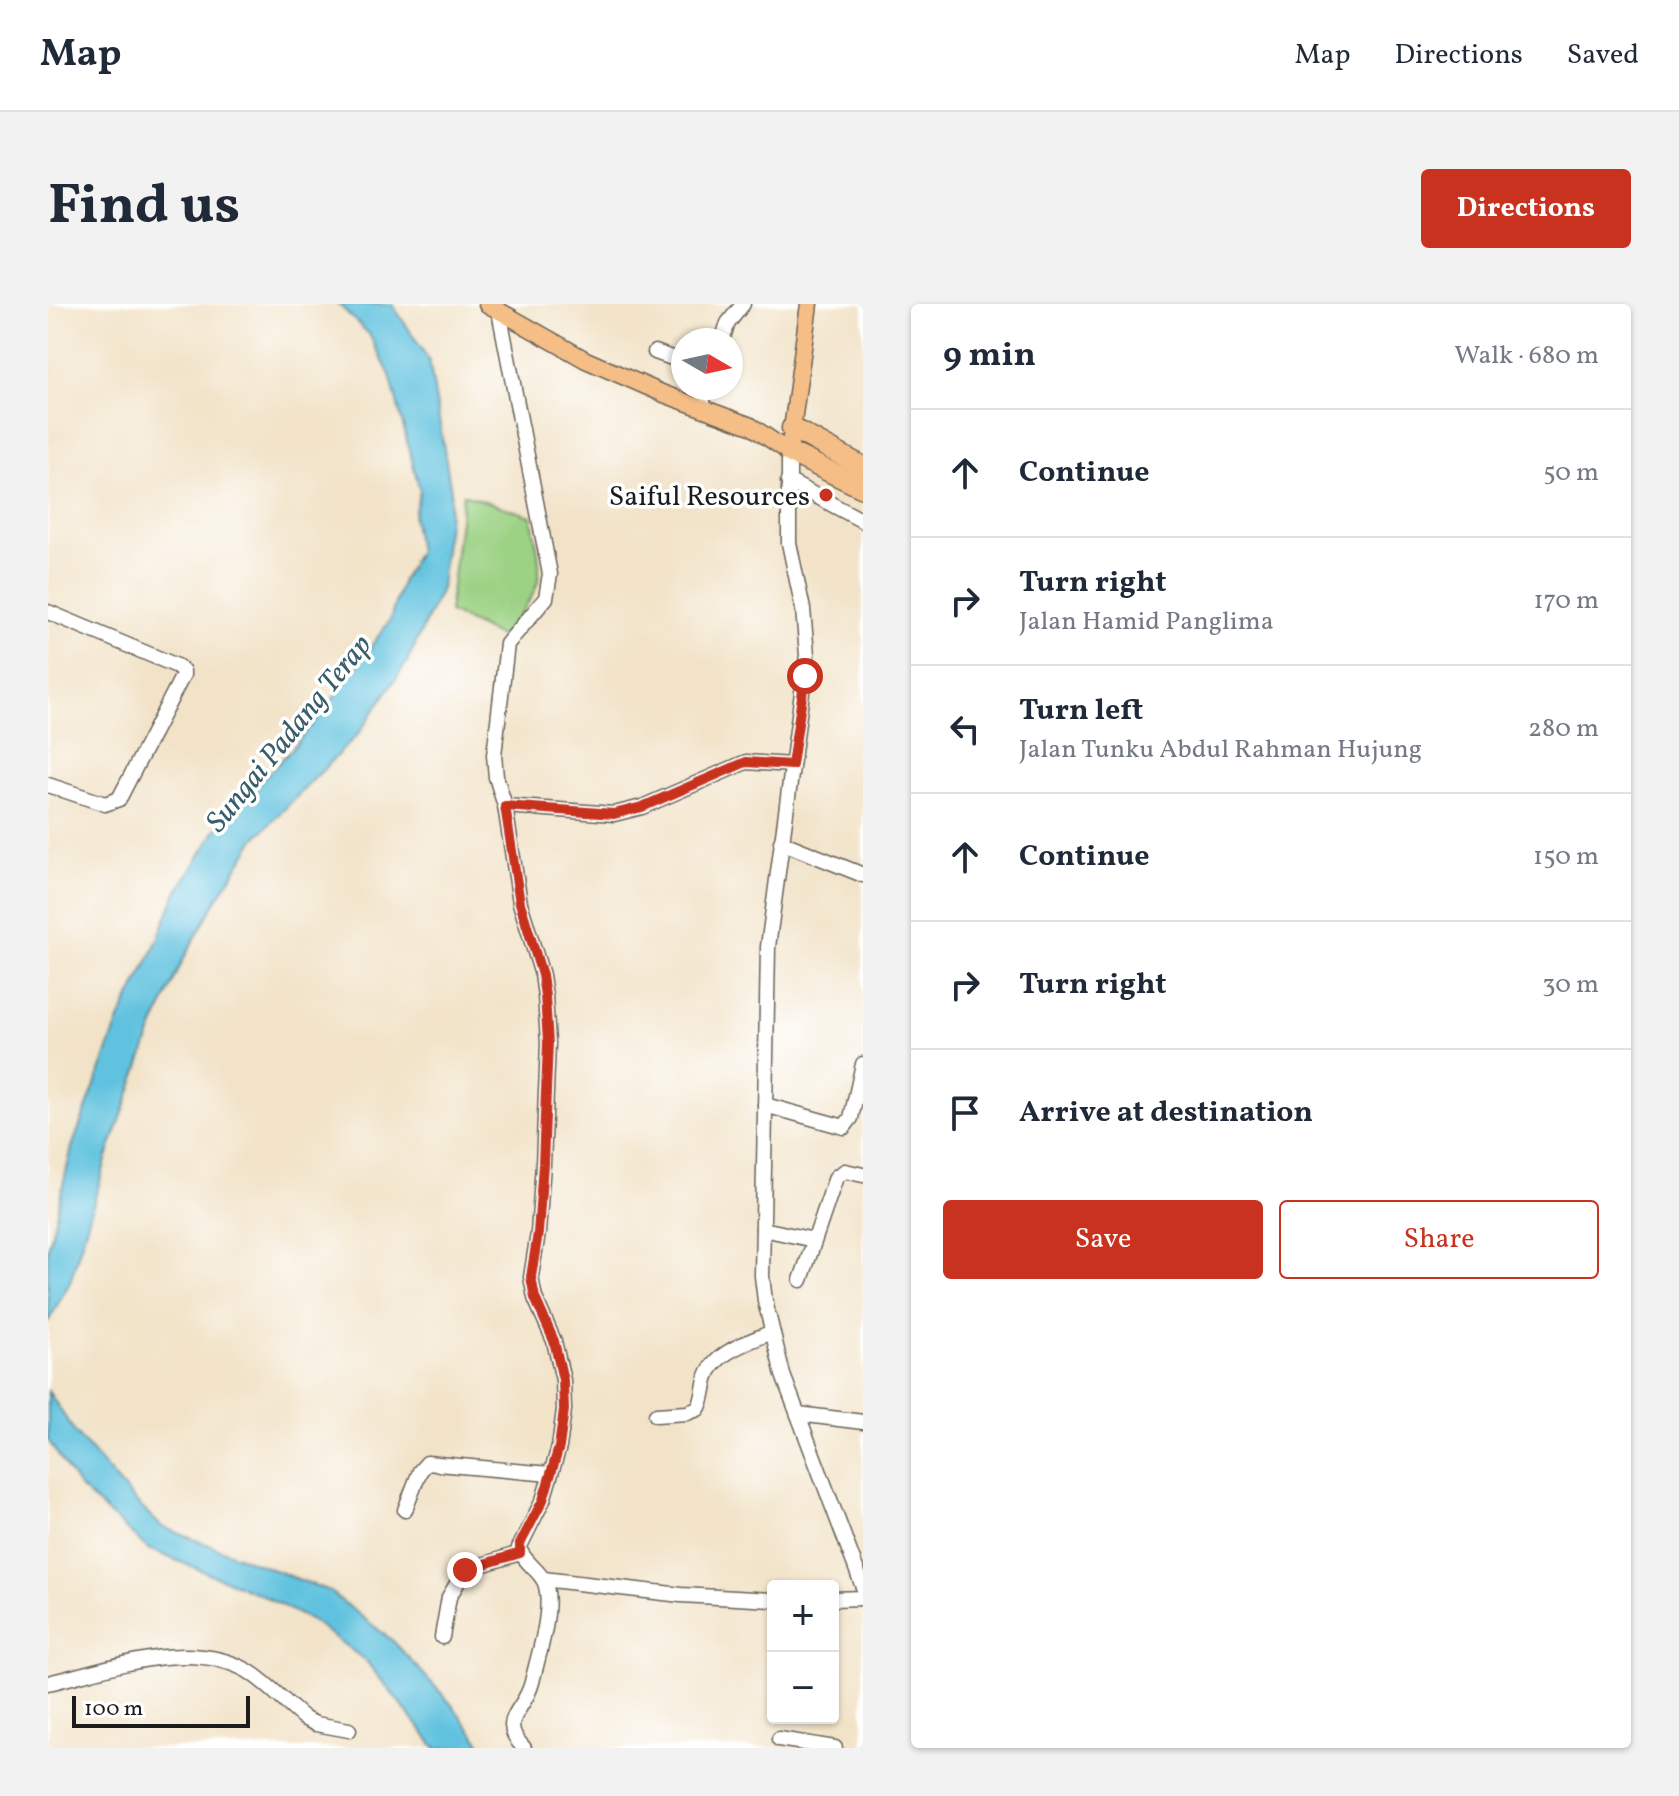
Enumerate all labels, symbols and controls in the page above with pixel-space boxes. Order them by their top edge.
text: Map [40,29,121,82]
text: Map [1295,36,1351,75]
text: Directions [1395,36,1523,75]
text: Saved [1567,36,1639,75]
text: Find us [48,169,240,247]
button: Directions [1421,169,1631,248]
north arrow [671,328,743,400]
text: 9 min [943,333,1036,380]
text: Walk · 680 m [1454,338,1599,374]
icon: ahead [943,451,987,495]
text: Continue [1019,452,1150,494]
text: 50 m [1543,455,1599,491]
place label: Saiful Resources [609,478,810,517]
marker: Saiful Resources [817,486,835,504]
text: Turn right [1019,562,1167,604]
icon: right [943,579,987,623]
text: 170 m [1534,583,1599,619]
text: Jalan Hamid Panglima [1019,604,1274,640]
water label: Sungai Padang Terap [197,626,382,842]
route start [787,658,823,694]
text: Turn left [1019,690,1143,732]
icon: left [943,707,987,751]
text: 280 m [1528,711,1599,747]
text: Jalan Tunku Abdul Rahman Hujung [1019,732,1422,768]
icon: ahead [943,835,987,879]
text: Continue [1019,836,1150,878]
text: 150 m [1533,839,1599,875]
icon: right [943,963,987,1007]
text: Turn right [1019,964,1167,1006]
text: 30 m [1542,967,1599,1003]
icon: arrive [943,1091,987,1135]
text: Arrive at destination [1019,1092,1313,1134]
button: Save [943,1200,1263,1279]
button: Share [1279,1200,1599,1279]
route end [447,1552,483,1588]
map controls [767,1580,839,1724]
button: + [767,1580,839,1652]
button: − [767,1652,839,1724]
scale bar [72,1692,250,1728]
text: 100 m [84,1694,143,1725]

